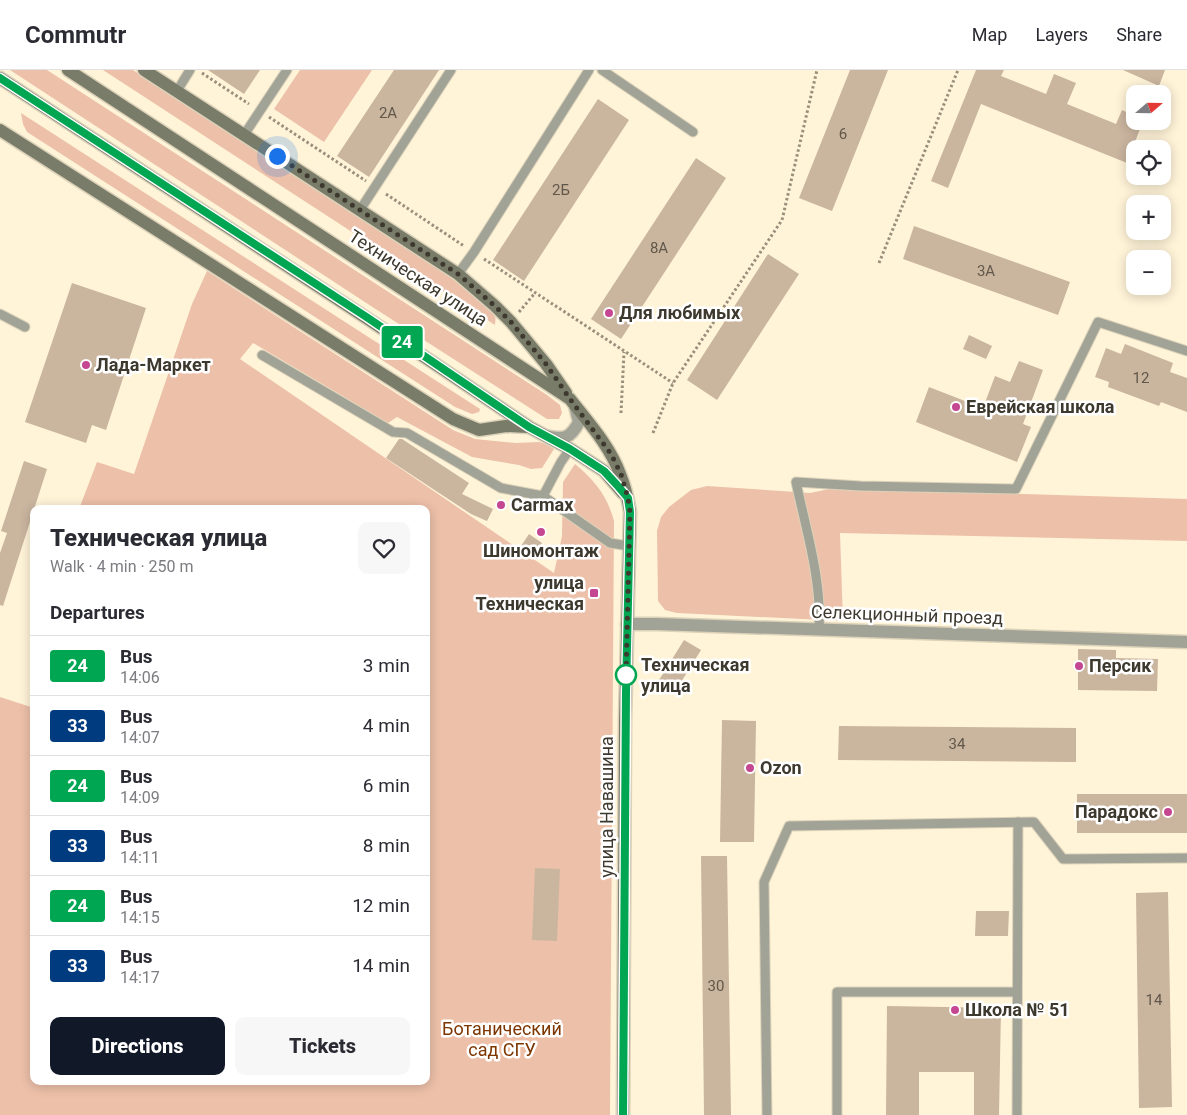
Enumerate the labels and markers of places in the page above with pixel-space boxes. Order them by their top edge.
place label: Для любимых [619,302,741,323]
marker: Для любимых [603,307,615,319]
place label: Лада-Маркет [96,354,211,375]
marker: Лада-Маркет [80,359,92,371]
place label: Еврейская школа [966,396,1115,417]
marker: Еврейская школа [950,401,962,413]
place label: Carmax [511,494,574,515]
marker: Carmax [495,499,507,511]
marker: Шиномонтаж [535,526,547,538]
place label: Шиномонтаж [483,540,600,561]
place label: улица Техническая [476,572,584,614]
marker: улица Техническая [588,587,600,599]
place label: Техническая улица [641,654,750,696]
place label: Персик [1089,655,1152,676]
marker: Персик [1073,660,1085,672]
marker: Техническая улица [615,664,637,686]
place label: Ozon [760,757,802,778]
marker: Ozon [744,762,756,774]
place label: Парадокс [1075,801,1158,822]
marker: Парадокс [1162,806,1174,818]
place label: Школа № 51 [965,999,1070,1020]
marker: Школа № 51 [949,1004,961,1016]

